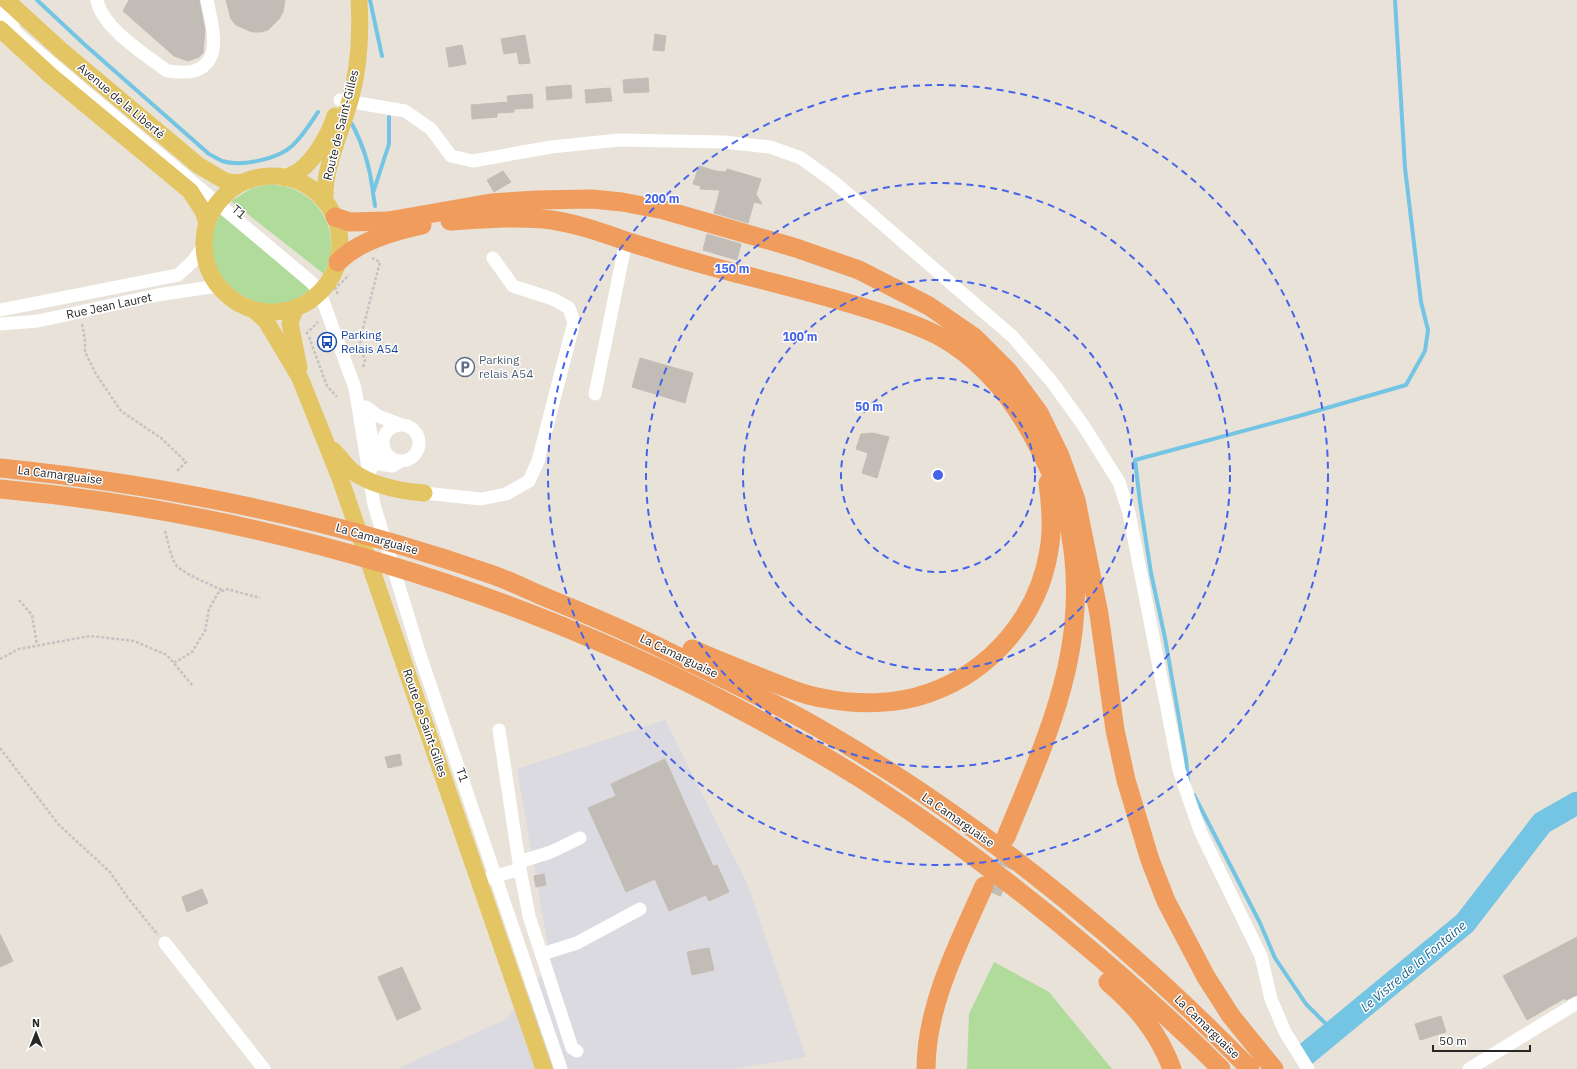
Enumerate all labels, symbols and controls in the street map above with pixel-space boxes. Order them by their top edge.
street label: Avenue de la Liberté [75,60,168,142]
street label: Route de Saint-Gilles [320,68,362,182]
text: 200 m [644,191,680,206]
street label: T1 [229,201,250,222]
text: 150 m [714,261,750,276]
street label: Rue Jean Lauret [65,289,153,322]
place label: Parking Relais A54 [341,327,399,356]
text: 100 m [782,329,818,344]
bus stop icon: Parking Relais A54 [316,331,338,353]
place label: Parking relais A54 [479,352,533,381]
parking icon: Parking relais A54 [454,356,476,378]
text: 50 m [855,399,883,414]
street label: La Camarguaise [17,462,104,487]
centre of rings [931,468,945,482]
street label: La Camarguaise [334,520,420,558]
street label: La Camarguaise [638,630,721,681]
street label: Route de Saint-Gilles [400,667,451,779]
street label: T1 [453,766,472,784]
street label: La Camarguaise [919,789,998,850]
water label: Le Vistre de la Fontaine [1357,917,1470,1016]
street label: La Camarguaise [1172,992,1243,1062]
north arrow [16,1013,56,1053]
text: N [32,1016,40,1030]
scale bar [1433,1027,1530,1053]
text: 50 m [1439,1033,1467,1048]

